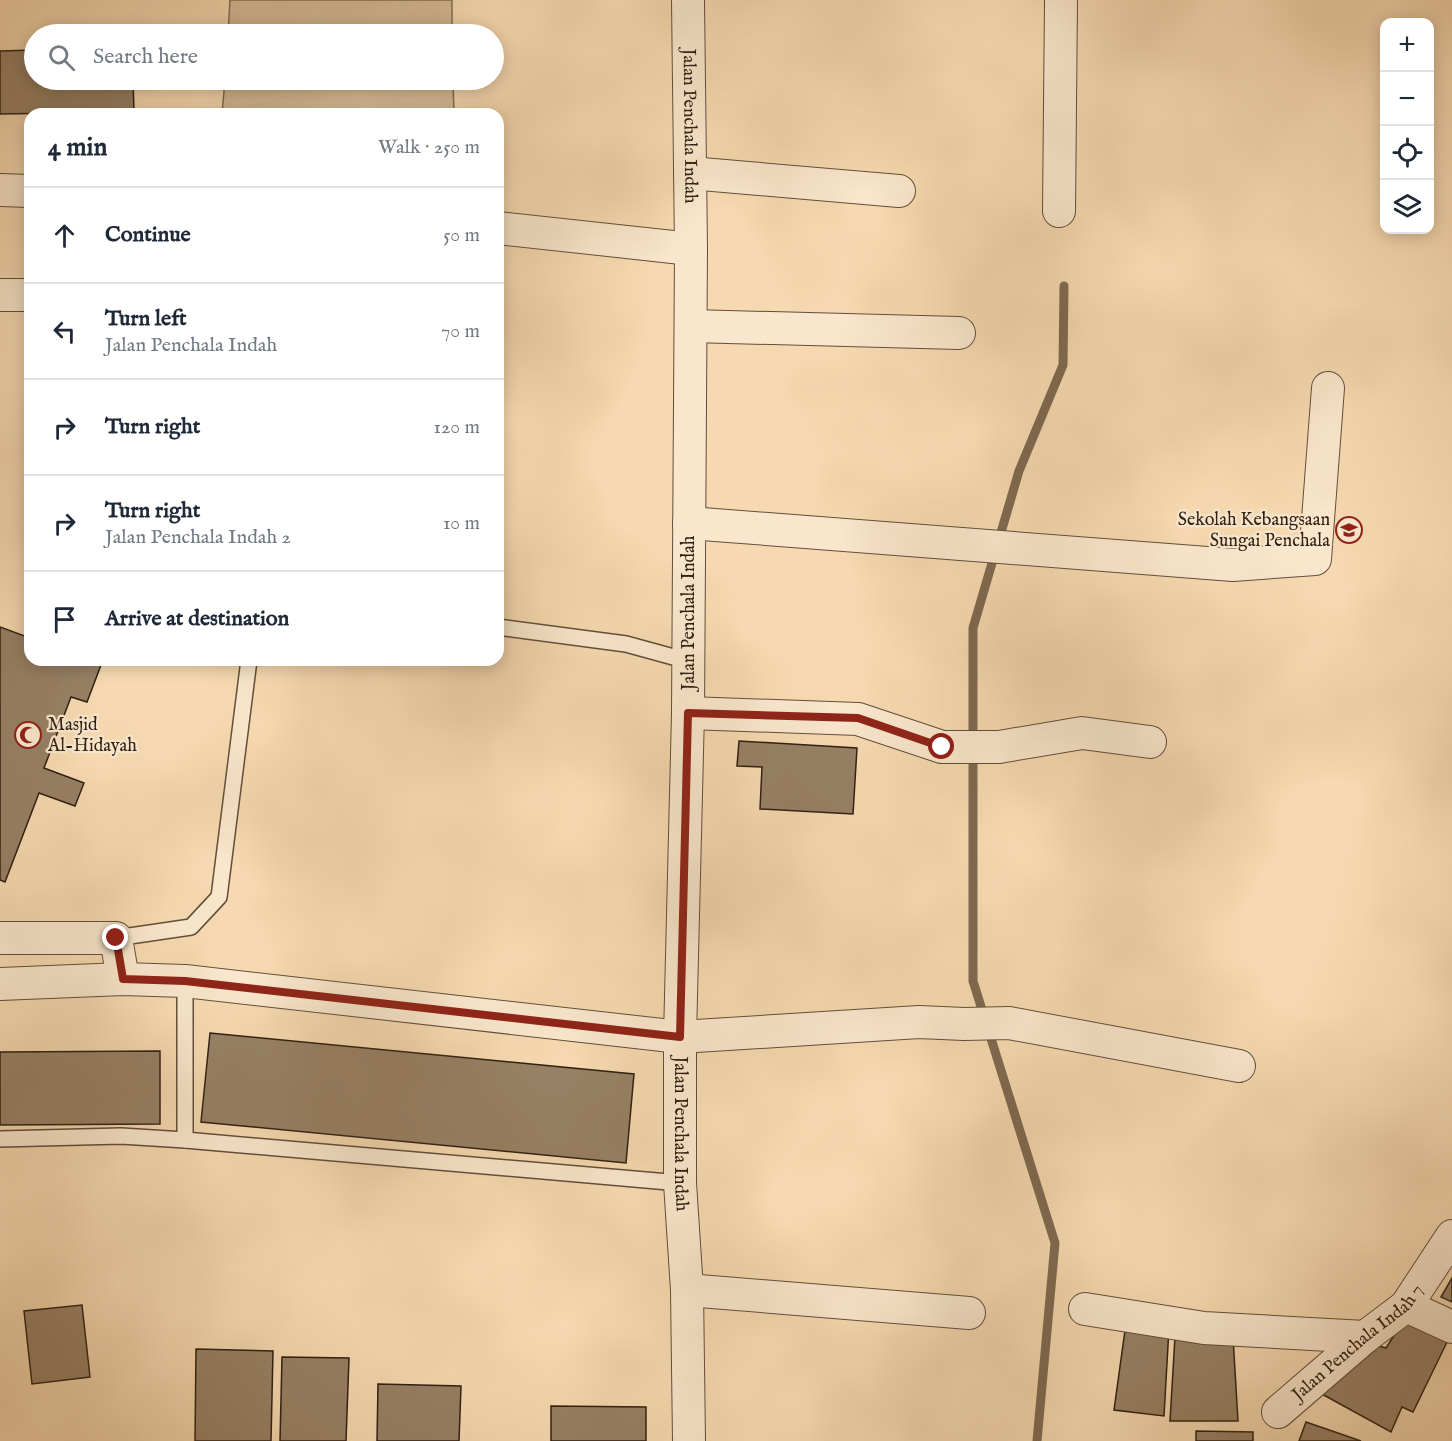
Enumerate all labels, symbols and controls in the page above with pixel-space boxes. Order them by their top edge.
map controls [1380,18,1434,234]
button: + [1380,18,1434,72]
search box [24,24,504,90]
icon: search [45,41,78,74]
text: Search here [93,43,198,71]
street label: Jalan Penchala Indah [677,46,702,204]
button: − [1380,72,1434,126]
button: locate [1380,126,1434,180]
text: 4 min [48,131,107,164]
text: Walk · 250 m [378,135,480,160]
button: layers [1380,180,1434,234]
icon: ahead [48,219,81,252]
text: Continue [105,221,191,249]
text: 50 m [443,223,480,248]
text: Turn left [105,305,187,333]
icon: left [48,315,81,348]
text: 70 m [441,319,480,344]
text: Jalan Penchala Indah [105,333,277,358]
icon: right [48,411,81,444]
text: Turn right [105,413,200,441]
text: 120 m [434,415,480,440]
text: Turn right [105,497,200,525]
icon: right [48,507,81,540]
place label: Sekolah Kebangsaan Sungai Penchala [1178,509,1330,553]
text: 10 m [443,511,480,536]
school or university icon: Sekolah Kebangsaan Sungai Penchala [1334,515,1364,545]
text: Jalan Penchala Indah 2 [105,525,291,550]
street label: Jalan Penchala Indah [678,535,701,692]
icon: arrive [48,603,81,636]
text: Arrive at destination [105,605,289,633]
place label: Masjid Al-Hidayah [47,714,137,758]
mosque icon: Masjid Al-Hidayah [13,720,43,750]
route start [928,733,954,759]
route end [102,924,128,950]
street label: Jalan Penchala Indah [669,1054,693,1213]
street label: Jalan Penchala Indah 7 [1286,1280,1428,1407]

